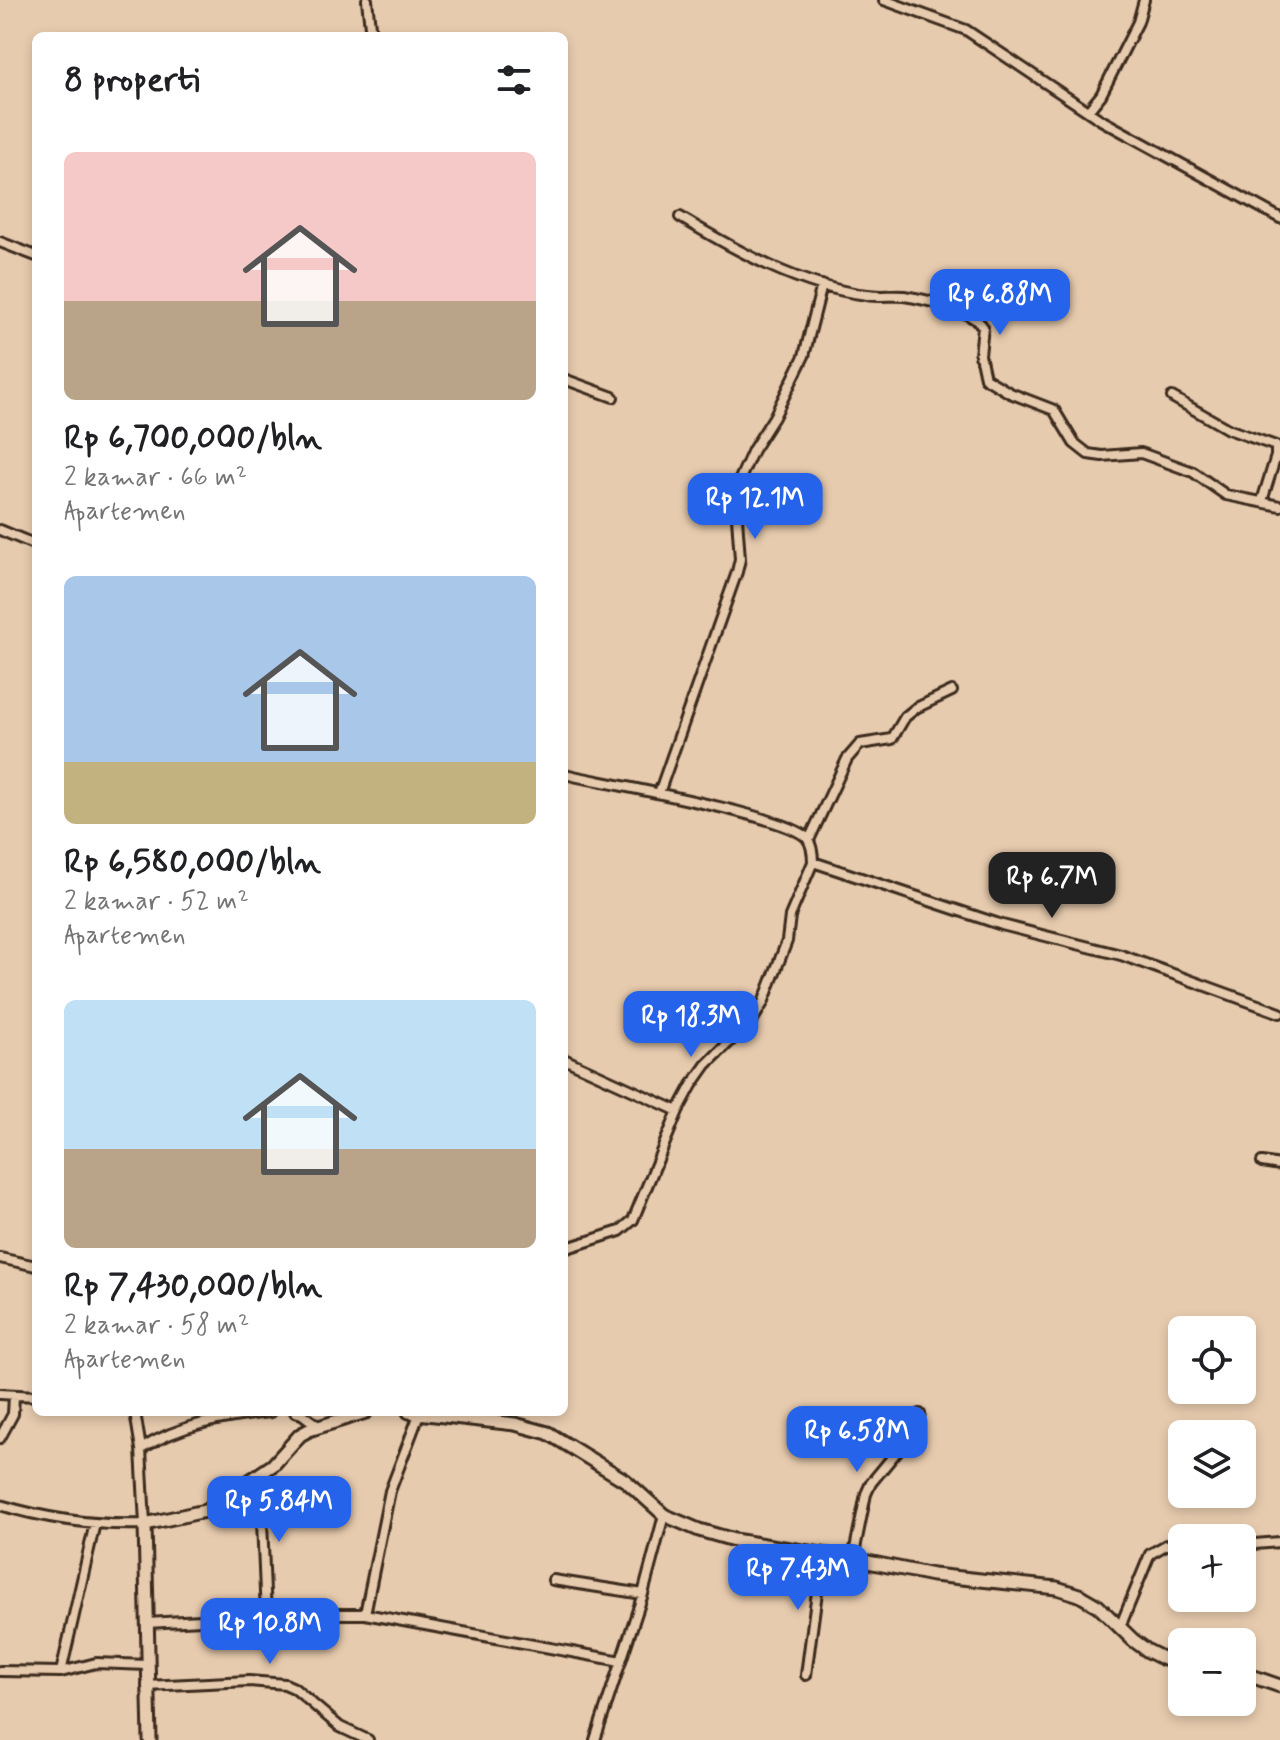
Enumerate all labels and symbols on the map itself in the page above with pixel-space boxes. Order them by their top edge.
pin: Rp 6.88M [917,269,1083,337]
pin: Rp 12.1M [672,473,838,541]
pin: Rp 6.7M [978,852,1126,920]
pin: Rp 18.3M [608,991,774,1059]
pin: Rp 6.58M [774,1406,940,1474]
pin: Rp 5.84M [196,1476,362,1544]
pin: Rp 7.43M [715,1544,881,1612]
pin: Rp 10.8M [187,1598,353,1666]

